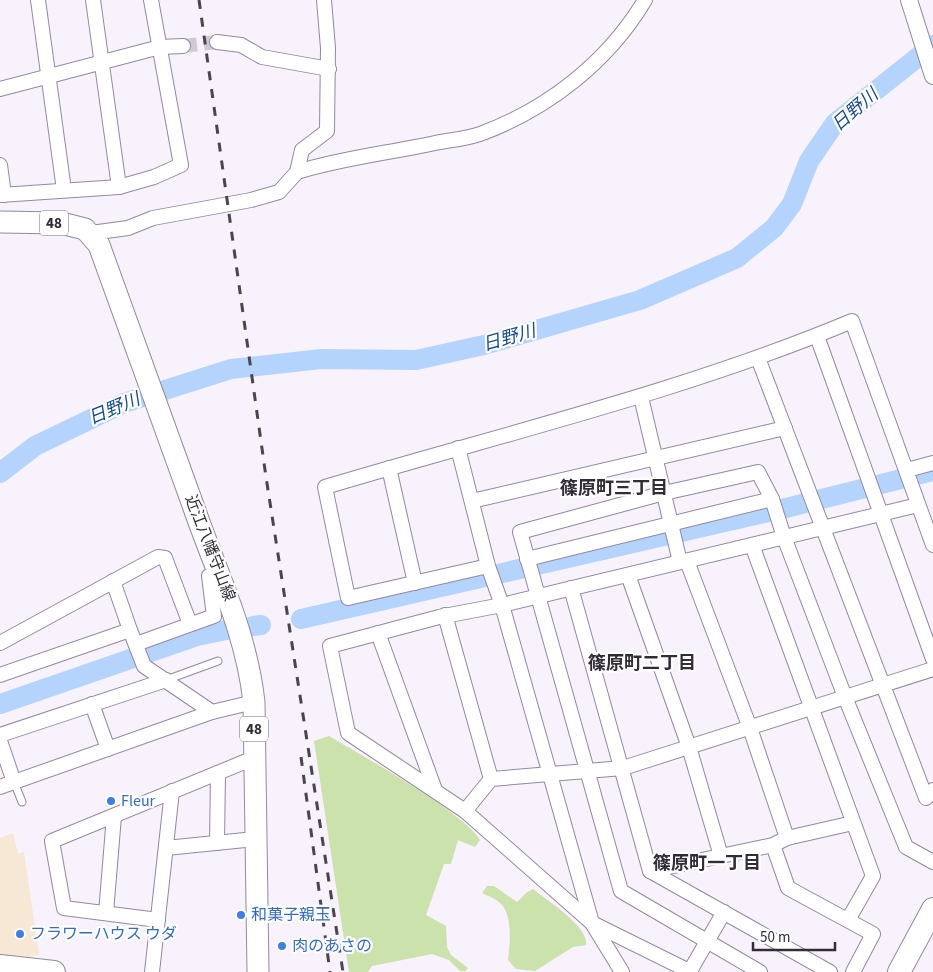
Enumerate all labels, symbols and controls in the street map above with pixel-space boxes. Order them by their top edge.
water label: 日野川 [826,82,885,137]
road number: 48 [40,210,68,236]
water label: 日野川 [480,318,540,357]
water label: 日野川 [84,386,146,431]
district label: 篠原町三丁目 [560,476,668,501]
street label: 近江八幡守山線 [180,492,240,604]
district label: 篠原町二丁目 [588,651,696,676]
road number: 48 [240,716,268,742]
place label: Fleur [121,790,156,812]
marker: Fleur [105,795,117,807]
district label: 篠原町一丁目 [653,851,761,876]
place label: 和菓子親玉 [251,904,331,926]
marker: 和菓子親玉 [235,909,247,921]
scale bar [753,920,836,952]
place label: フラワーハウス ウダ [30,923,177,945]
text: 50 m [760,927,790,948]
marker: フラワーハウス ウダ [14,928,26,940]
place label: 肉のあさの [292,935,372,957]
marker: 肉のあさの [276,940,288,952]

